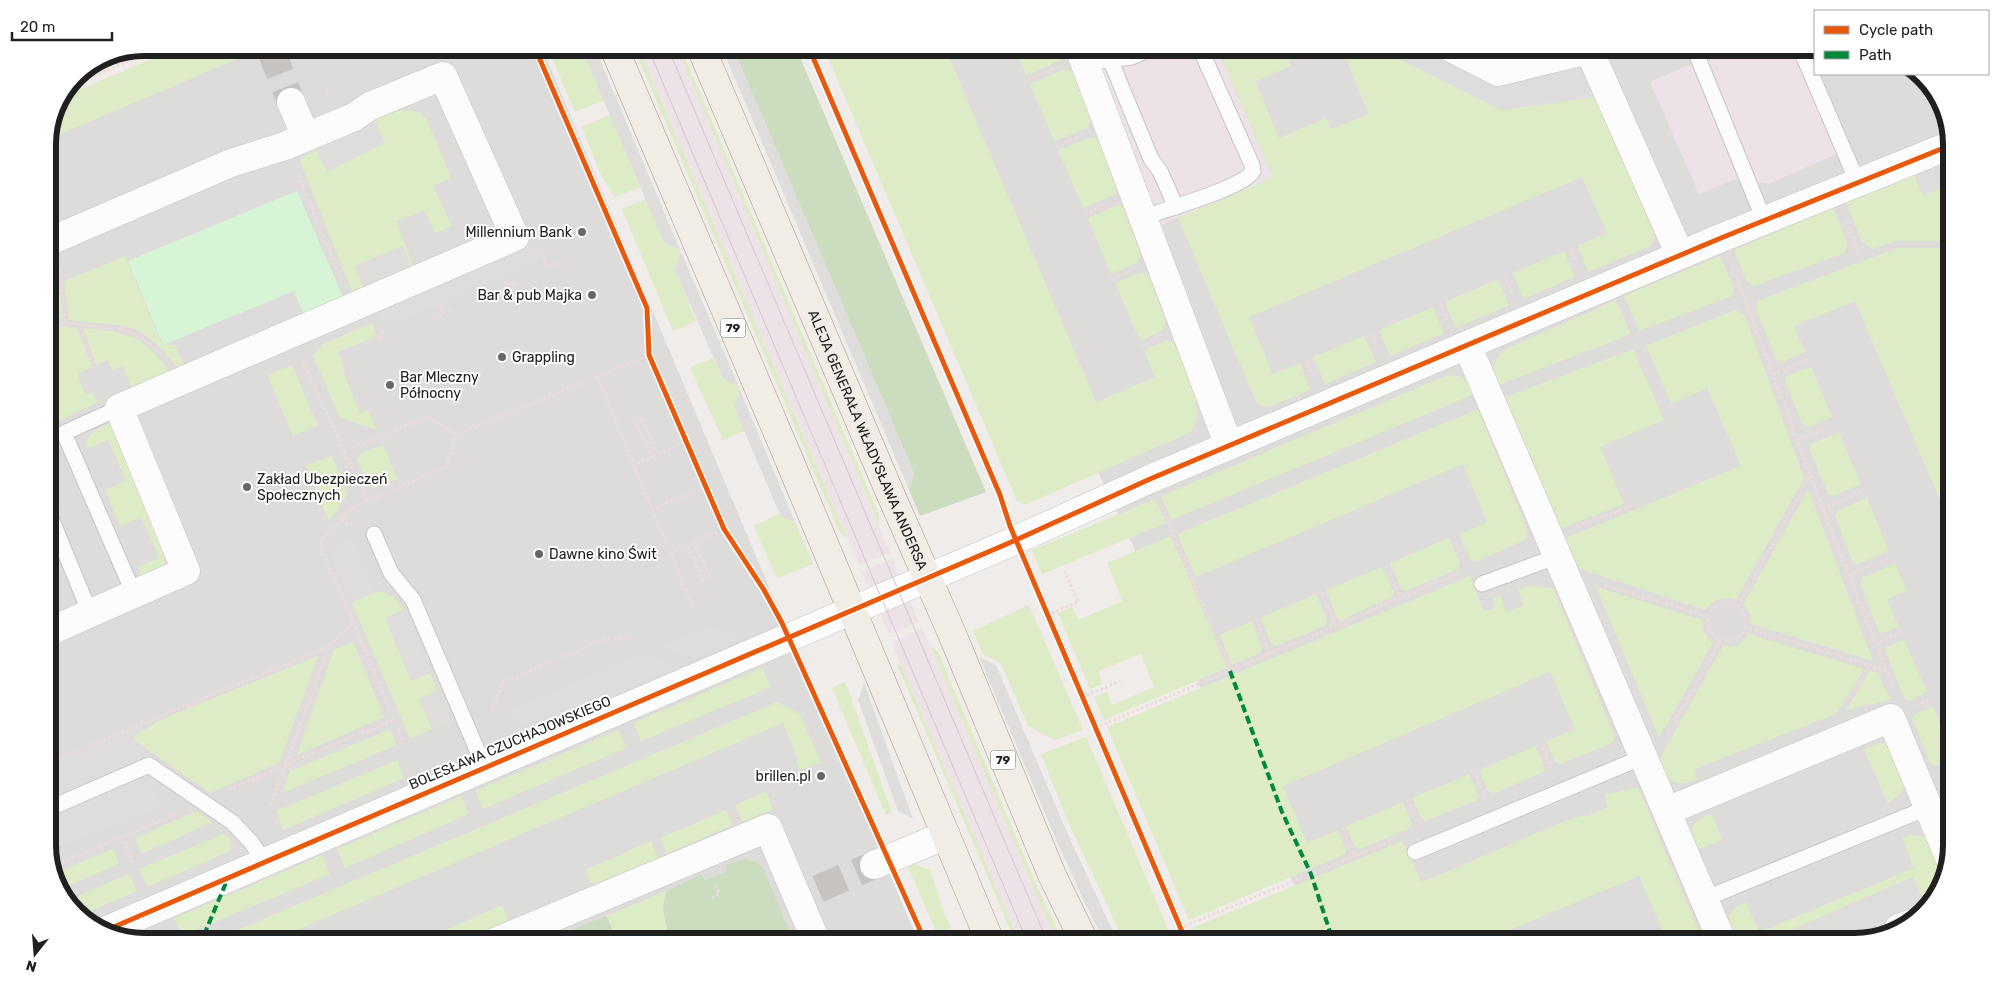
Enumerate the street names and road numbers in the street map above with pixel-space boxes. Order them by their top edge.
street label: ALEJA GENERAŁA WŁADYSŁAWA ANDERSA [805,307,932,573]
road number: 79 [720,318,746,338]
street label: BOLESŁAWA CZUCHAJOWSKIEGO [406,693,614,793]
road number: 79 [990,750,1016,770]

